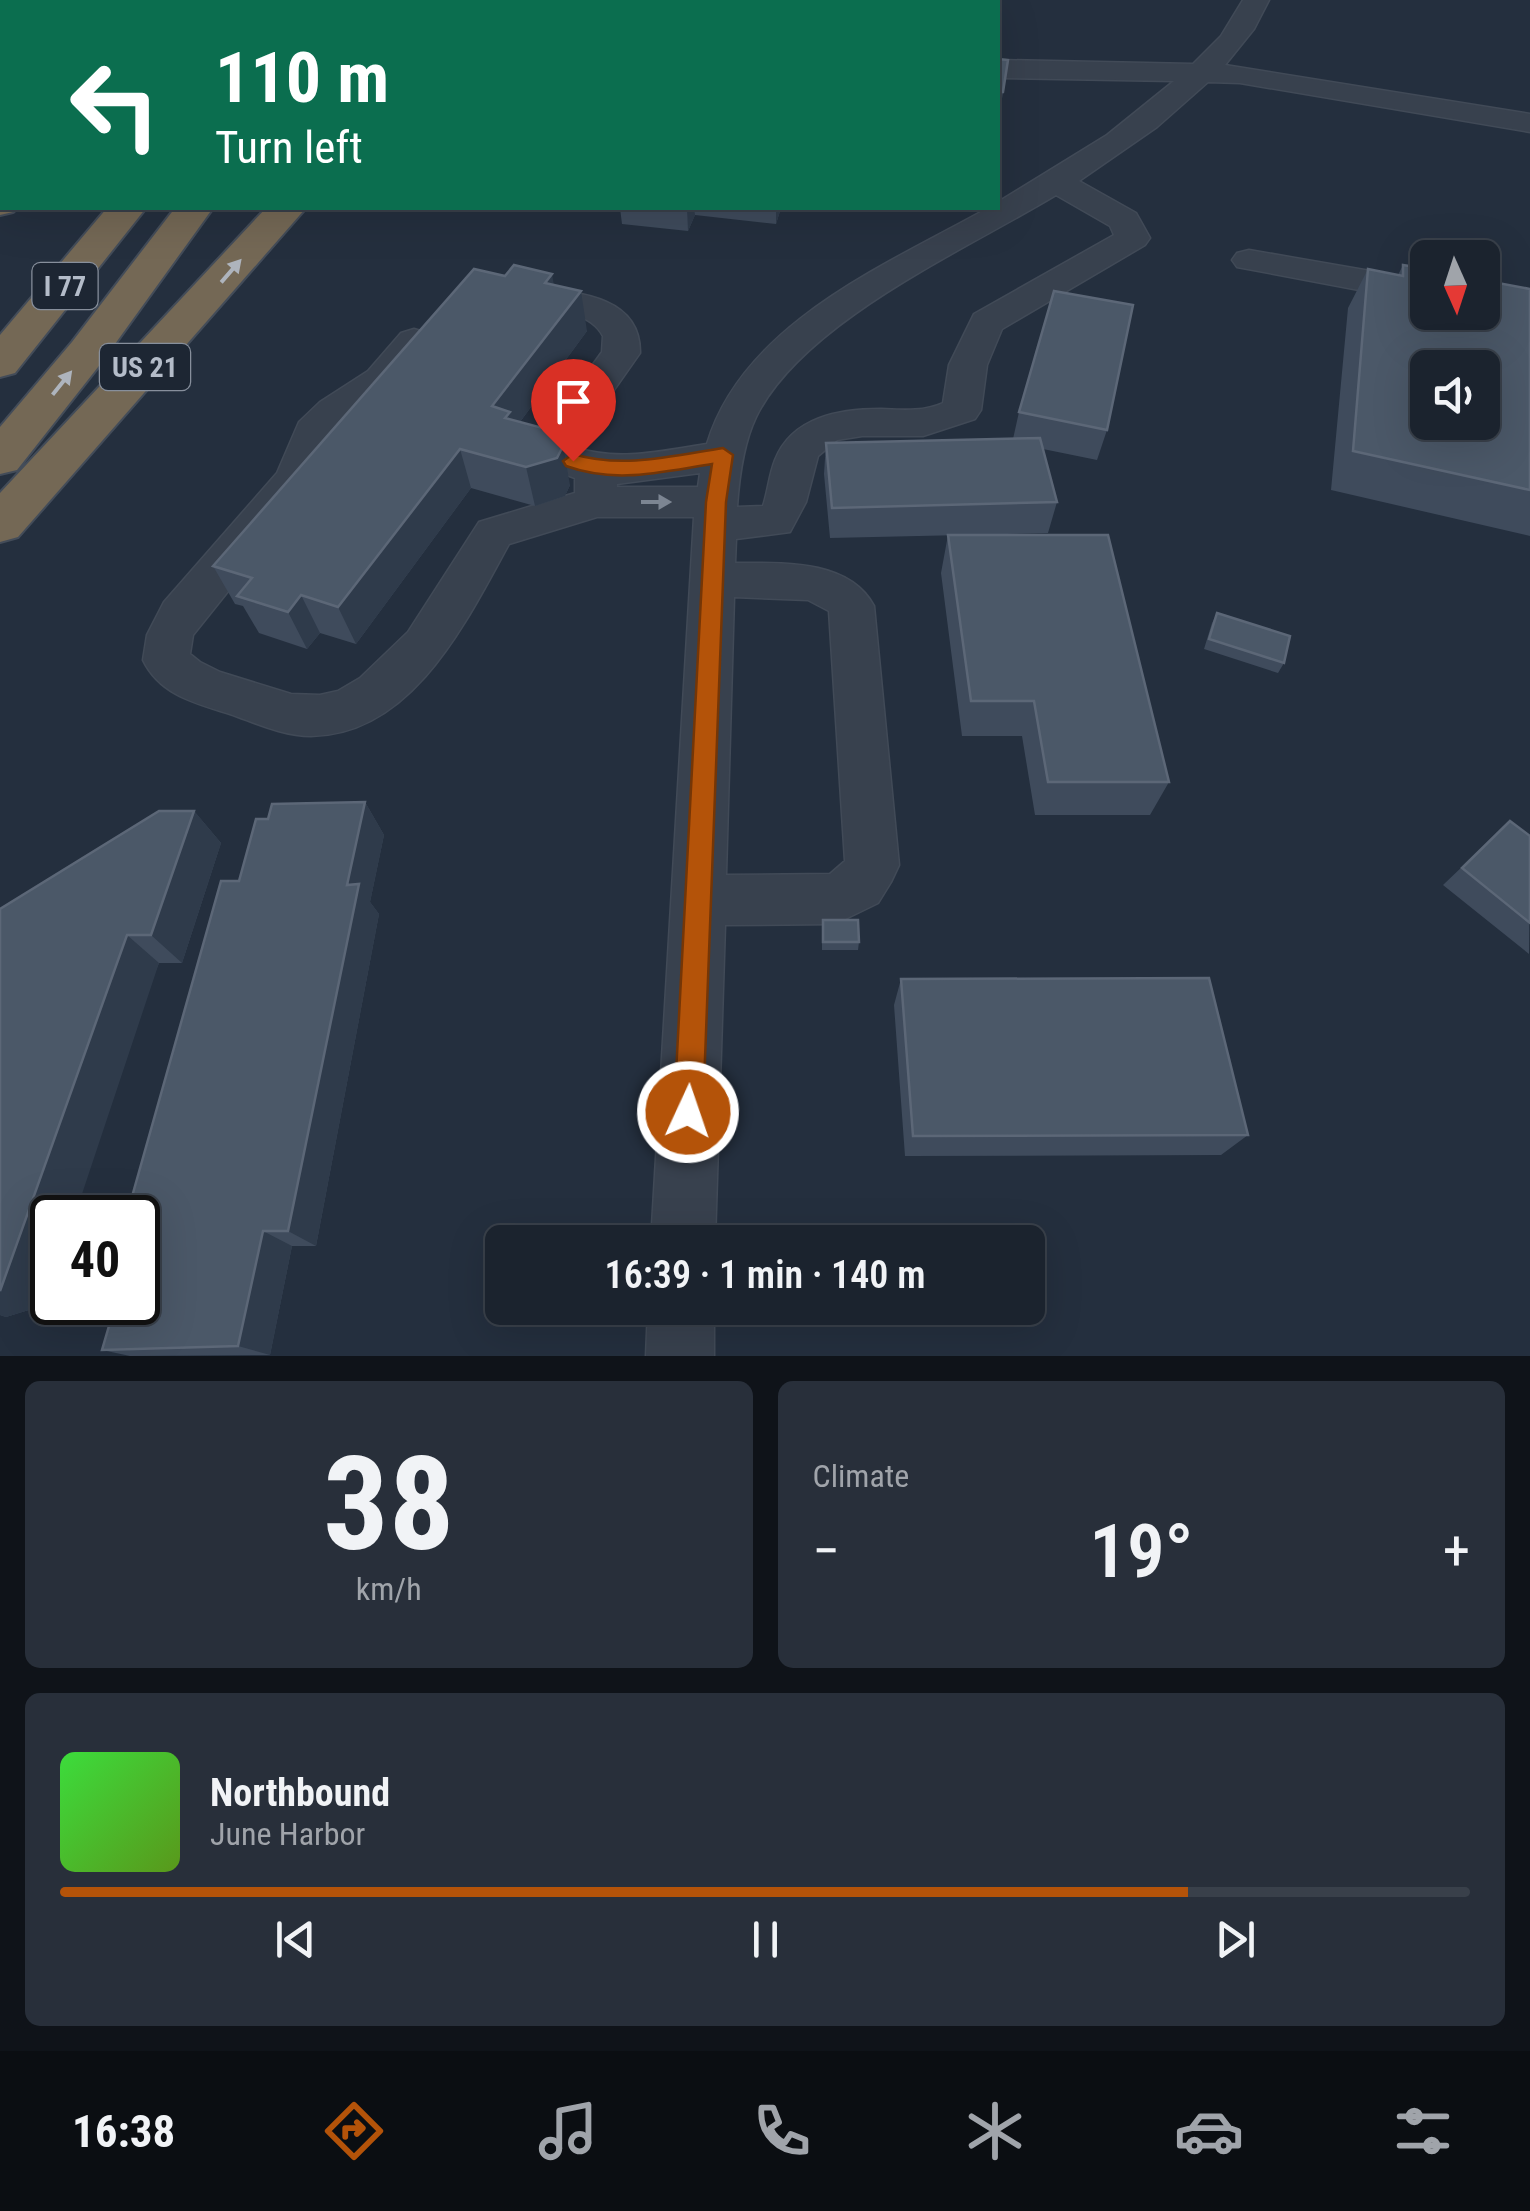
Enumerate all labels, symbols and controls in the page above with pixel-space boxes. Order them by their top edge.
text: 110 m [215,37,389,119]
icon: left [50,40,180,170]
text: Turn left [215,121,363,174]
north arrow [1410,240,1500,330]
map controls [1410,240,1500,440]
one-way arrow [219,259,241,284]
road number: I 77 [32,263,98,309]
road number: US 21 [100,344,190,390]
button: sound [1410,350,1500,440]
pin [531,359,616,462]
one-way arrow [51,370,72,395]
icon: arrive [546,374,601,429]
one-way arrow [641,494,673,510]
position arrow [636,1060,740,1164]
speed limit sign: 40 [30,1195,160,1325]
text: 16:39 · 1 min · 140 m [605,1253,925,1297]
text: 38 [323,1428,454,1581]
text: Climate [813,1457,909,1495]
text: 19° [1089,1507,1194,1595]
text: − [813,1519,840,1583]
text: + [1443,1519,1470,1583]
text: km/h [356,1570,422,1608]
text: Northbound [210,1771,390,1815]
text: June Harbor [210,1815,365,1853]
icon: previous [268,1912,323,1967]
icon: pause [738,1912,793,1967]
icon: next [1208,1912,1263,1967]
icon: directions [319,2096,389,2166]
icon: music [533,2096,603,2166]
icon: phone [747,2096,817,2166]
icon: climate [960,2096,1030,2166]
icon: car [1174,2096,1244,2166]
icon: filters [1388,2096,1458,2166]
text: 16:38 [72,2105,175,2158]

